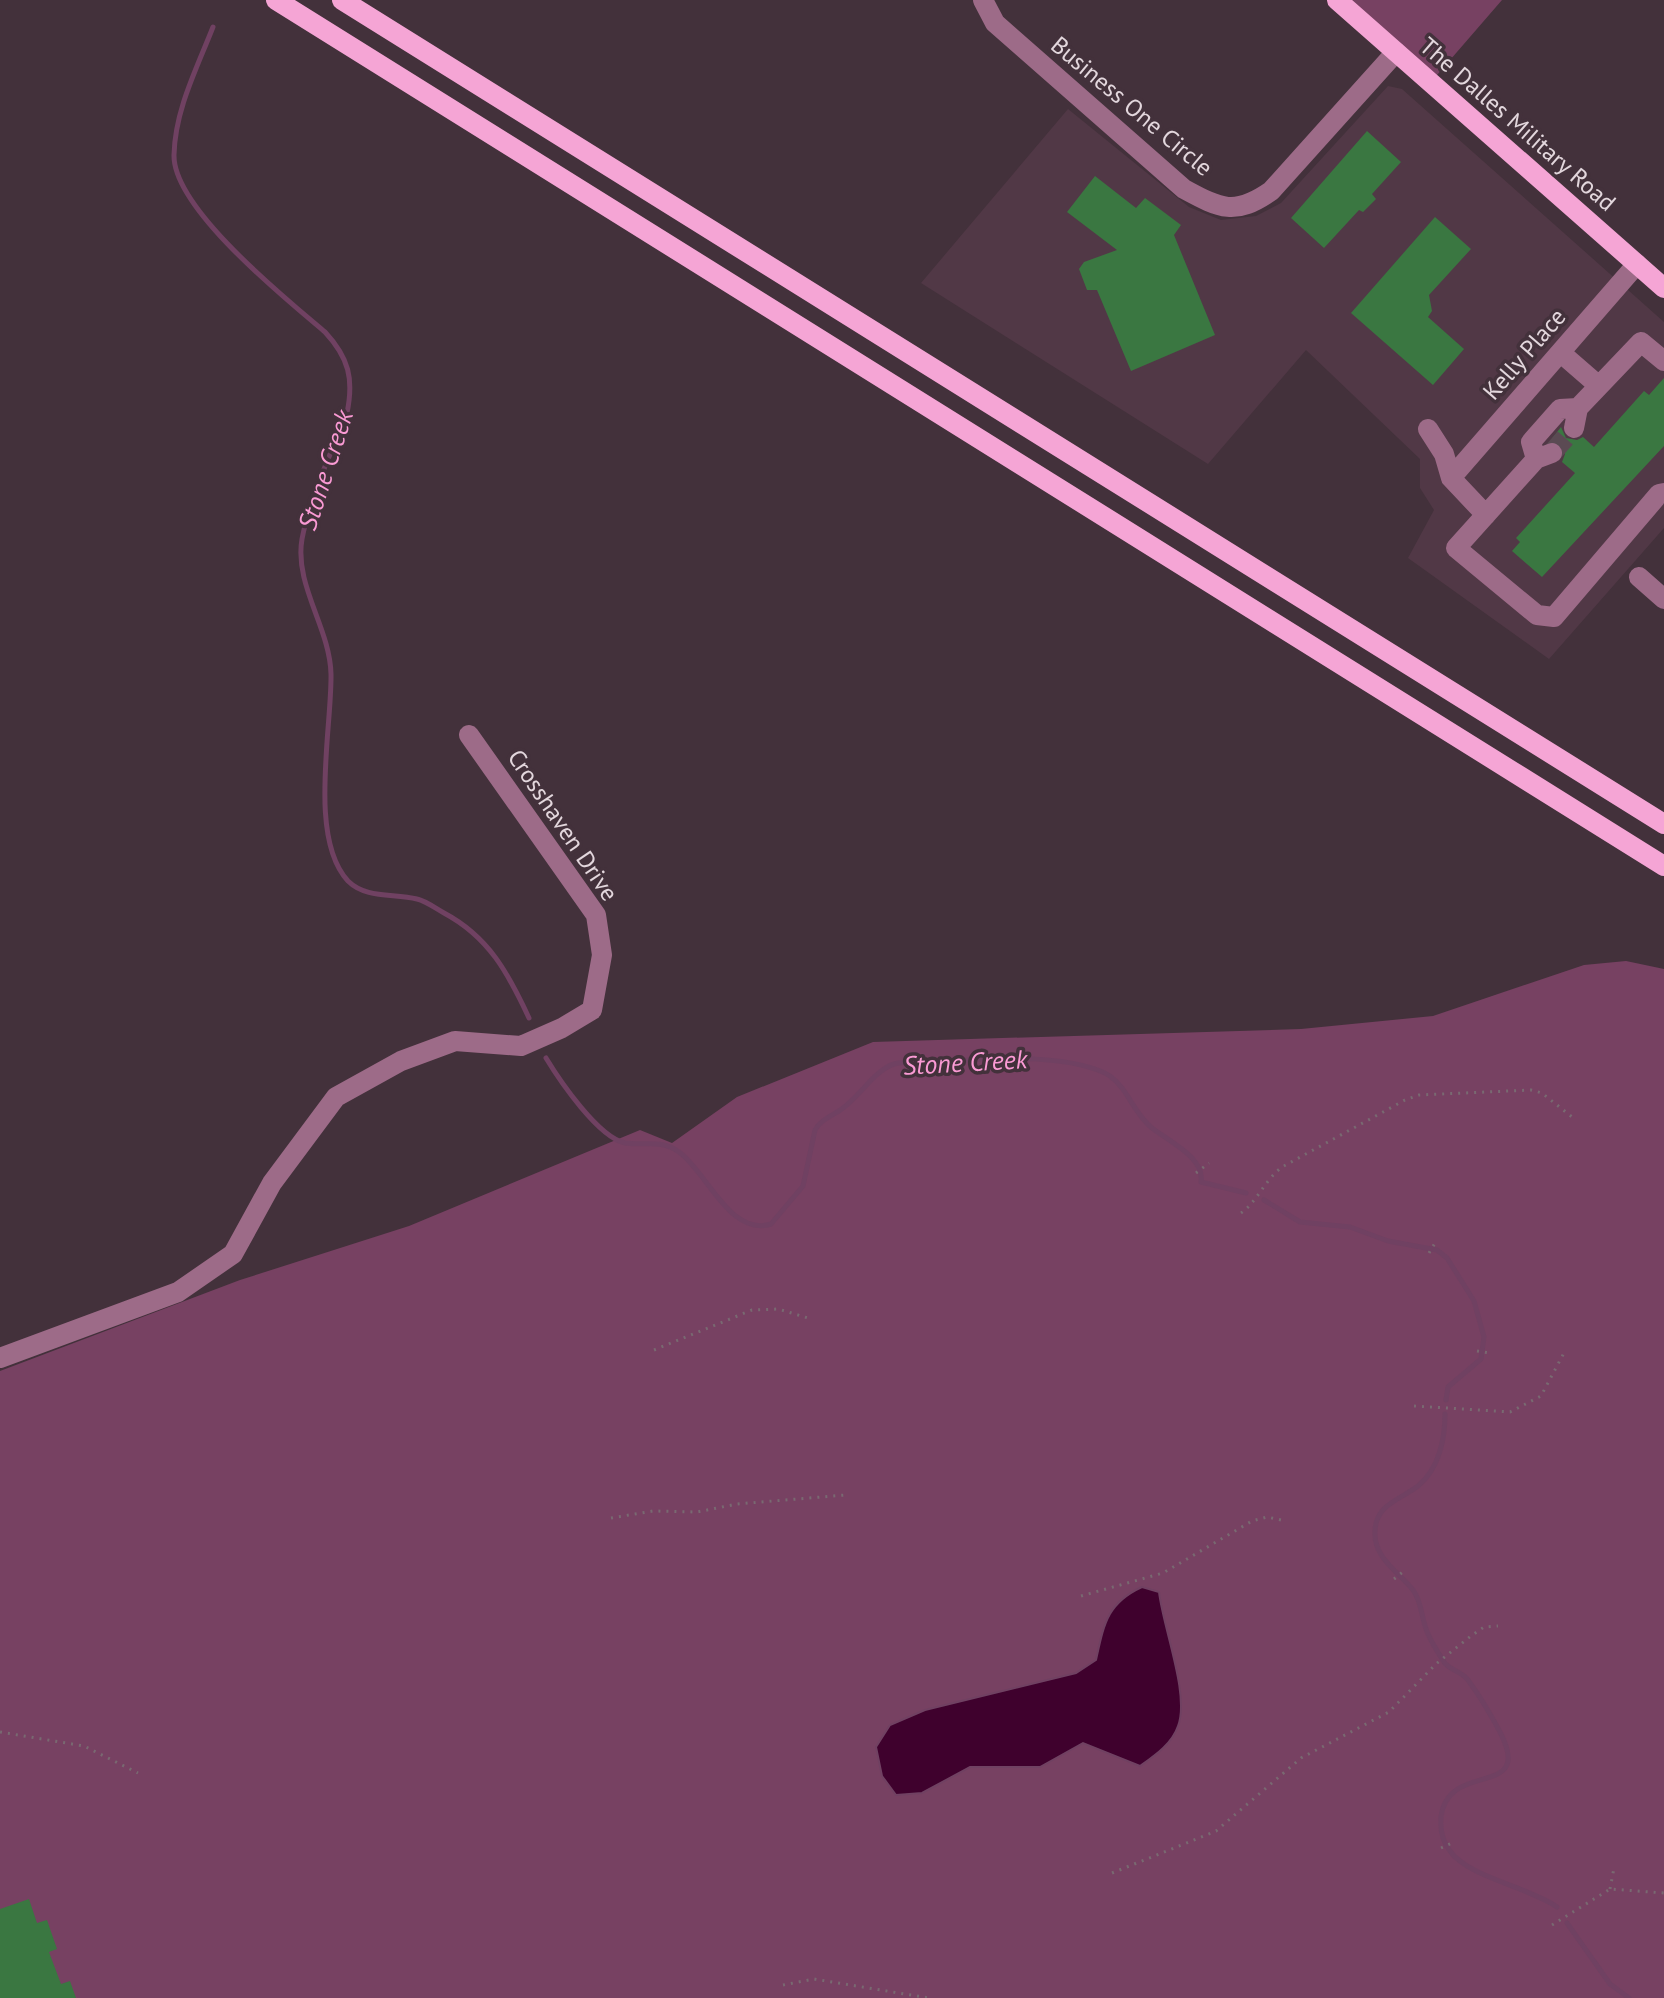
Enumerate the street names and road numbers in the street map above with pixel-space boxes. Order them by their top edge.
street label: Business One Circle [1045,29,1219,183]
street label: The Dalles Military Road [1414,30,1622,218]
street label: Kelly Place [1476,302,1572,406]
street label: Crosshaven Drive [501,743,625,907]

